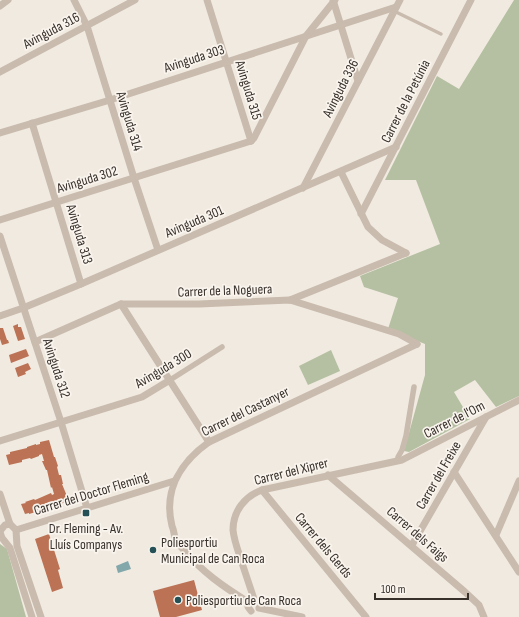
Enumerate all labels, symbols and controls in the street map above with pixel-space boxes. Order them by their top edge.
street label: Avinguda 316 [19,8,82,53]
street label: Avinguda 303 [161,41,227,77]
street label: Avinguda 336 [318,56,362,121]
street label: Avinguda 315 [231,57,266,122]
street label: Carrer de la Petúnia [377,57,434,146]
street label: Avinguda 314 [112,88,147,153]
street label: Avinguda 302 [54,162,120,197]
street label: Avinguda 313 [62,201,97,266]
street label: Avinguda 301 [162,202,226,242]
street label: Carrer de la Noguera [177,280,273,301]
street label: Avinguda 312 [39,335,74,400]
street label: Avinguda 300 [131,345,195,392]
street label: Carrer del Castanyer [199,383,292,440]
street label: Carrer de l'Om [421,397,488,442]
street label: Carrer del Freixe [412,438,465,512]
street label: Carrer del Xiprer [252,454,330,489]
street label: Carrer del Doctor Fleming [32,468,151,519]
street label: Carrer dels Faigs [383,503,452,566]
marker: Dr. Fleming - Av. Lluís Companys [81,508,91,518]
street label: Carrer dels Gerds [291,509,356,582]
place label: Dr. Fleming - Av. Lluís Companys [49,520,123,553]
place label: Poliesportiu Municipal de Can Roca [161,534,265,567]
marker: Poliesportiu Municipal de Can Roca [148,545,158,555]
scale bar [375,575,468,601]
text: 100 m [381,582,406,597]
place label: Poliesportiu de Can Roca [186,592,301,609]
marker: Poliesportiu de Can Roca [173,595,183,605]

